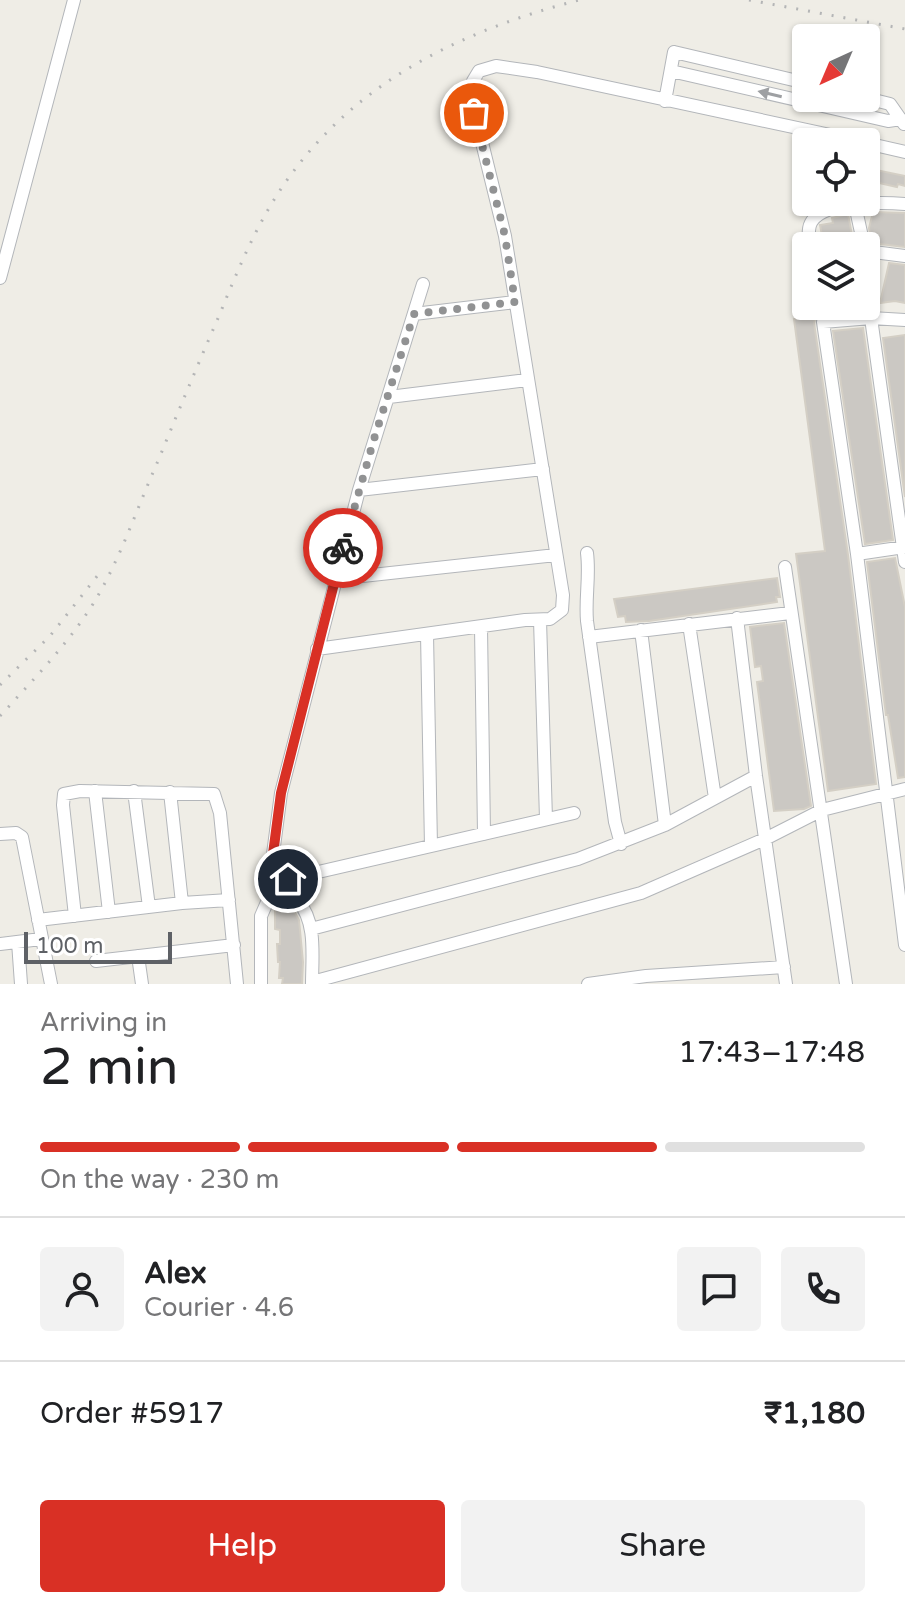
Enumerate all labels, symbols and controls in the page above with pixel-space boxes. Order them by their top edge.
north arrow [792,24,880,112]
map controls [792,24,880,320]
pin [440,79,508,147]
one-way arrow [757,87,782,100]
icon: bag [452,91,496,135]
button: locate [792,128,880,216]
button: layers [792,232,880,320]
courier [303,508,383,588]
icon: bike [321,526,365,570]
pin [254,845,322,913]
icon: home [266,857,310,901]
scale bar [24,928,172,964]
text: 100 m [36,933,103,959]
text: Arriving in [40,1007,167,1038]
text: 17:43–17:48 [678,1034,865,1071]
text: 2 min [40,1036,179,1099]
text: On the way · 230 m [40,1164,279,1195]
button: person [40,1247,124,1331]
button: chat [677,1247,761,1331]
button: phone [781,1247,865,1331]
text: Alex [144,1255,207,1292]
text: Courier · 4.6 [144,1292,294,1323]
text: Order #5917 [40,1395,224,1432]
text: ₹1,180 [764,1395,865,1432]
button: Help [40,1500,445,1592]
button: Share [461,1500,865,1592]

